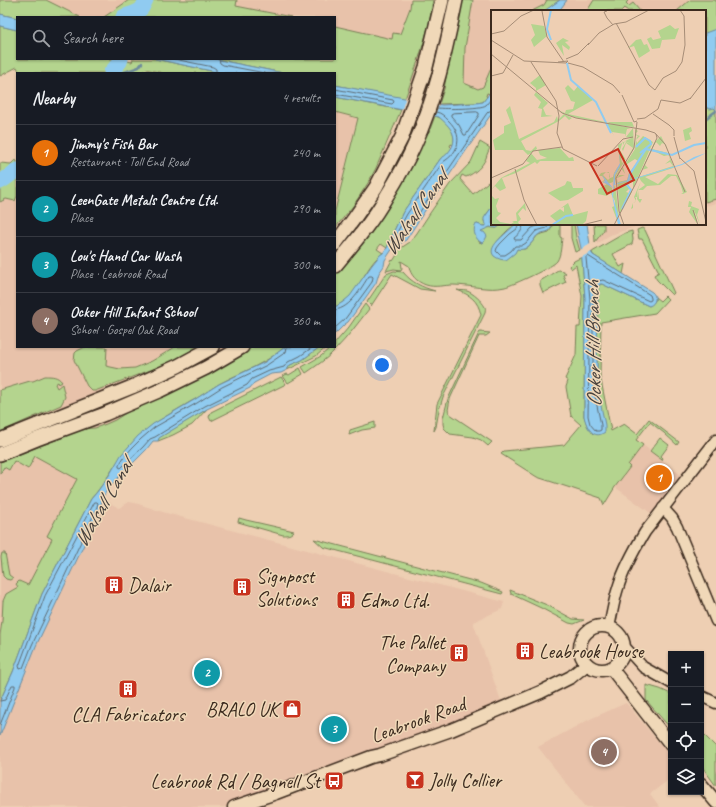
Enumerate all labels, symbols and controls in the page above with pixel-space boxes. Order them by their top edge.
inset map [491,10,706,225]
search box [16,16,336,60]
icon: search [30,27,52,49]
text: Search here [62,29,123,48]
text: Nearby [32,88,75,109]
text: 4 results [282,90,320,106]
text: Jimmy's Fish Bar [70,135,157,154]
text: 1 [42,145,48,161]
text: 240 m [292,145,320,161]
text: Restaurant · Toll End Road [70,154,189,170]
water label: Walsall Canal [377,161,457,260]
text: LeenGate Metals Centre Ltd. [70,191,218,210]
text: 2 [42,201,48,217]
text: 290 m [292,201,320,217]
text: Place [70,210,93,226]
text: Lou's Hand Car Wash [70,247,182,266]
text: 3 [42,257,48,273]
text: 300 m [292,257,320,273]
text: Place · Leabrook Road [70,266,166,282]
water label: Ocker Hill Branch [579,279,607,407]
text: Ocker Hill Infant School [70,303,196,322]
text: 4 [42,313,48,329]
text: 360 m [292,313,320,329]
text: School · Gospel Oak Road [70,322,178,338]
your location [372,355,392,375]
water label: Walsall Canal [68,449,142,551]
pin: 1 [646,463,672,493]
place label: Signpost Solutions [256,564,319,612]
place label: Dalair [128,573,172,598]
building icon: Dalair [103,574,125,596]
building icon: Signpost Solutions [231,576,253,598]
place label: Edmo Ltd. [360,588,430,613]
building icon: Edmo Ltd. [335,589,357,611]
place label: The Pallet Company [379,630,447,678]
place label: Leabrook House [539,639,645,664]
building icon: Leabrook House [514,640,536,662]
building icon: The Pallet Company [448,642,470,664]
map controls [668,651,704,795]
button: + [668,651,704,687]
pin: 2 [194,658,220,688]
building icon: CLA Fabricators [117,678,139,700]
button: − [668,687,704,723]
street label: Leabrook Road [367,690,472,749]
place label: BRALO UK [206,697,282,722]
shop icon: BRALO UK [281,698,303,720]
place label: CLA Fabricators [71,702,187,727]
pin: 3 [321,714,347,744]
button: locate [668,723,704,759]
pin: 4 [591,737,617,767]
button: layers [668,759,704,795]
place label: Jolly Collier [428,768,503,793]
place label: Leabrook Rd / Bagnell St [150,769,322,794]
bar icon: Jolly Collier [404,769,426,791]
bus stop icon: Leabrook Rd / Bagnell St [323,770,345,792]

